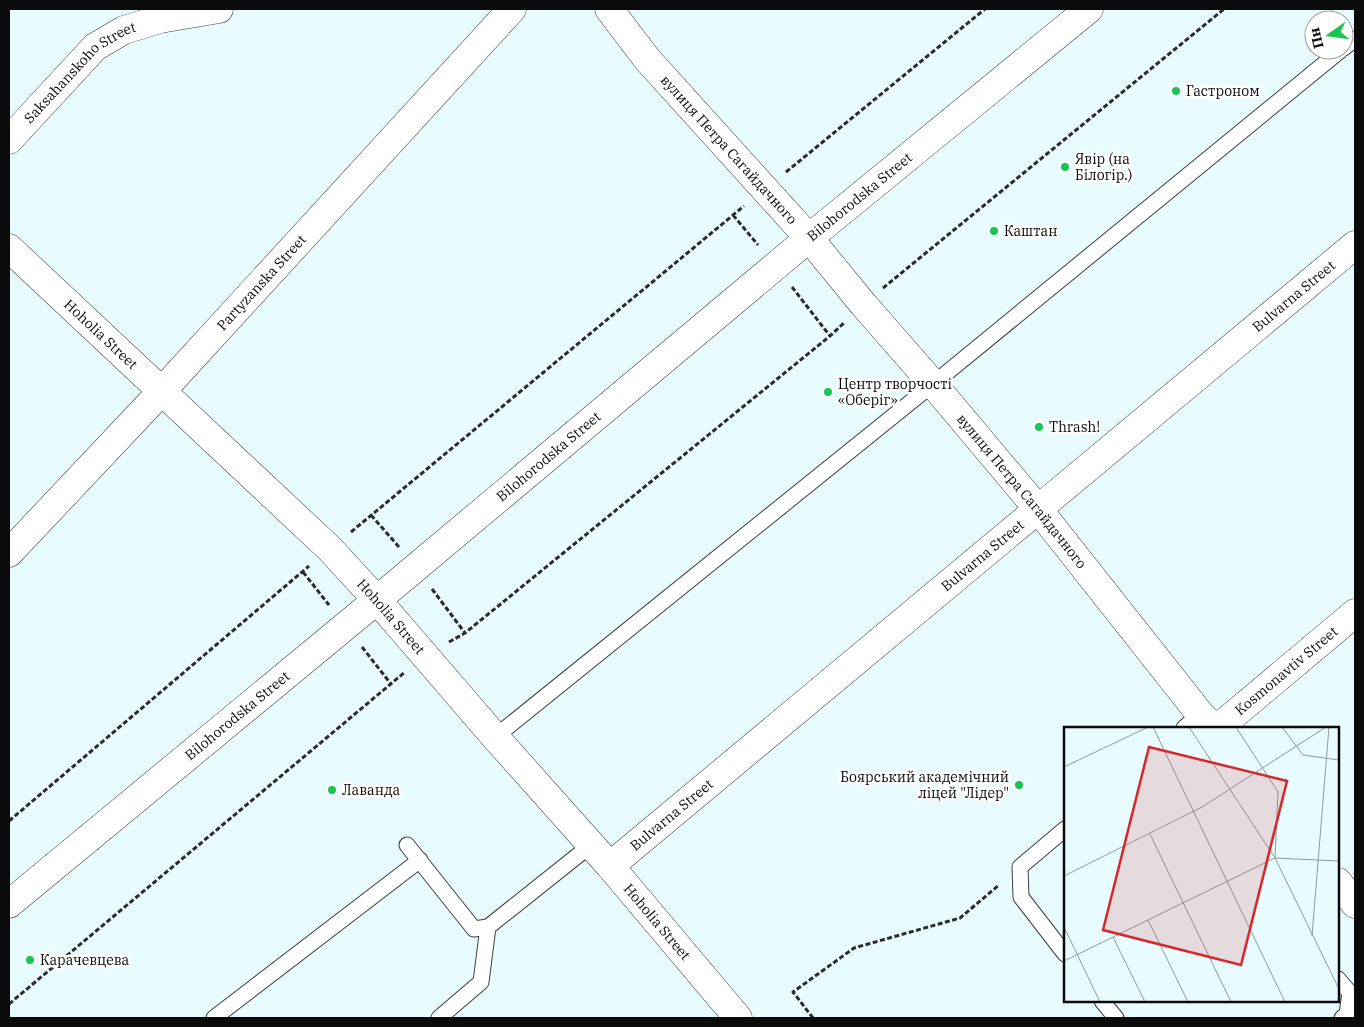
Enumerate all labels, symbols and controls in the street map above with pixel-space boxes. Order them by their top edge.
north arrow [1304,10,1354,60]
street label: Saksahanskoho Street [20,18,138,127]
text: Пн [1305,26,1328,50]
street label: вулиця Петра Сагайдачного [657,71,801,228]
place label: Гастроном [1186,82,1260,100]
marker: Гастроном [1170,85,1182,97]
street label: Bilohorodska Street [803,148,916,245]
place label: Явір (на Білогір.) [1075,150,1132,184]
marker: Явір (на Білогір.) [1059,161,1071,173]
place label: Каштан [1004,222,1058,240]
marker: Каштан [988,225,1000,237]
street label: Partyzanska Street [213,231,310,334]
street label: Bulvarna Street [1249,256,1339,336]
street label: Hoholia Street [60,295,142,373]
place label: Центр творчості «Оберіг» [838,375,952,409]
marker: Центр творчості «Оберіг» [822,386,834,398]
street label: Bilohorodska Street [493,407,604,505]
street label: вулиця Петра Сагайдачного [953,410,1091,572]
place label: Thrash! [1049,418,1100,436]
marker: Thrash! [1033,421,1045,433]
street label: Bulvarna Street [937,516,1028,595]
street label: Hoholia Street [353,575,429,658]
street label: Kosmonavtiv Street [1231,622,1341,719]
street label: Bilohorodska Street [181,667,293,764]
inset map [1064,727,1339,1002]
place label: Боярський академічний ліцей "Лідер" [840,768,1009,802]
street label: Bulvarna Street [626,775,717,855]
marker: Боярський академічний ліцей "Лідер" [1013,779,1025,791]
place label: Лаванда [342,781,400,799]
marker: Лаванда [326,784,338,796]
street label: Hoholia Street [620,880,694,964]
place label: Карачевцева [40,951,130,969]
marker: Карачевцева [24,954,36,966]

